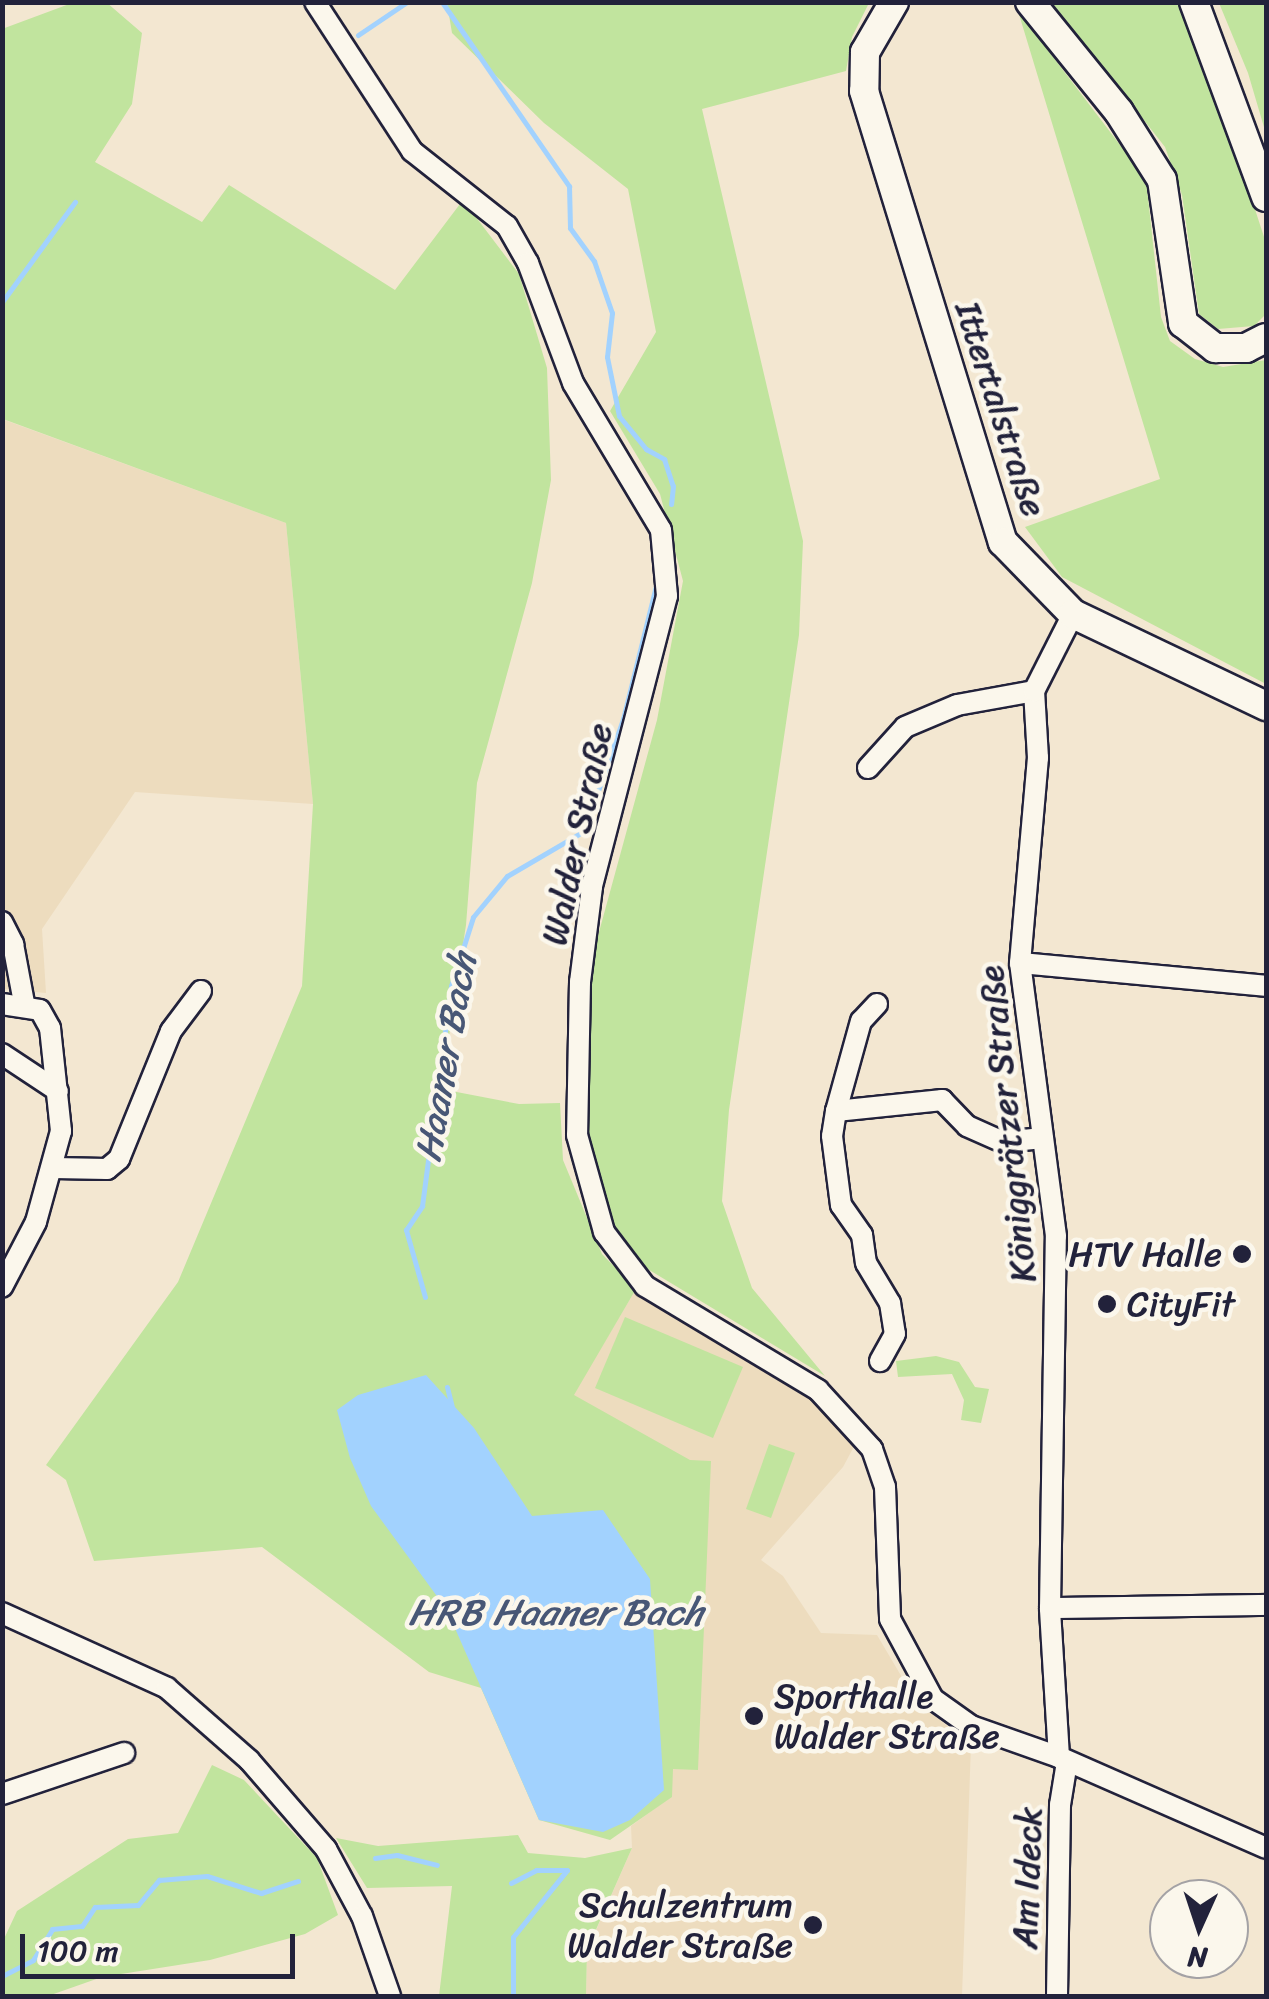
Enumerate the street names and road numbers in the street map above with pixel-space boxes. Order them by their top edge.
street label: Ittertalstraße [947,296,1055,522]
street label: Walder Straße [533,719,621,949]
street label: Königgrätzer Straße [969,963,1045,1285]
street label: Am Ideck [1003,1805,1051,1951]

